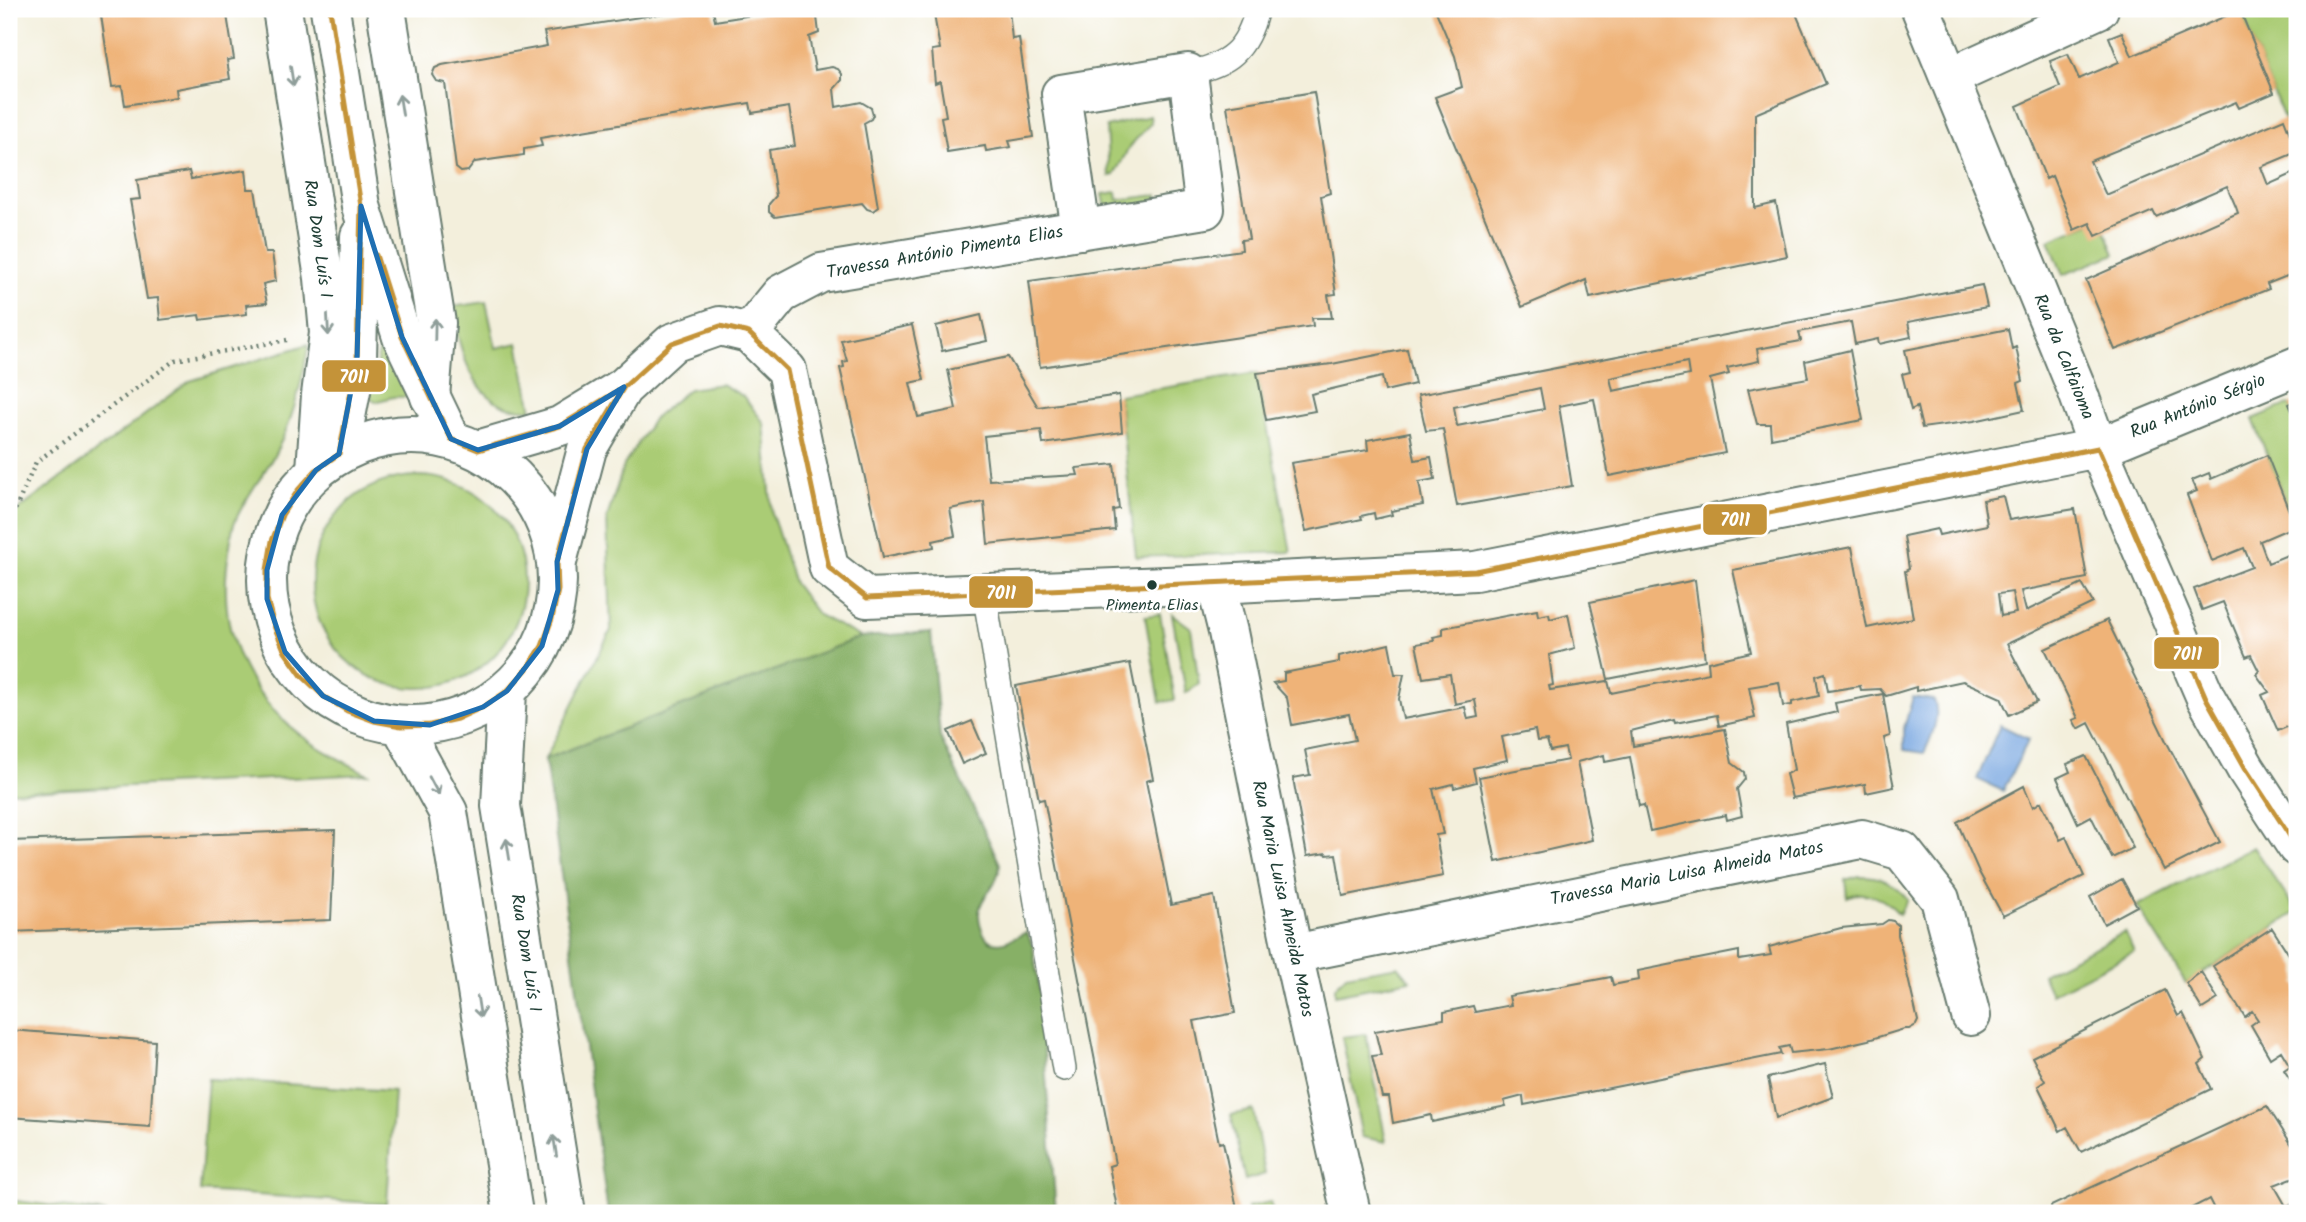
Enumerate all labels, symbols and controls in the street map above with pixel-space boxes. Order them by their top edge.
one-way arrow [286,64,299,87]
one-way arrow [394,94,407,116]
street label: Rua Dom Luís I [294,178,340,300]
street label: Travessa António Pimenta Elias [824,218,1066,288]
street label: Rua da Calfaioma [2025,290,2101,424]
one-way arrow [322,314,335,337]
one-way arrow [428,318,442,341]
line badge: 7011 [321,359,387,393]
text: 7011 [339,363,369,393]
street label: Rua António Sérgio [2126,367,2270,447]
line badge: 7011 [1702,503,1768,536]
text: 7011 [1720,506,1750,536]
line badge: 7011 [968,575,1034,609]
marker: Pimenta Elias [1145,578,1159,592]
text: 7011 [986,579,1016,609]
place label: Pimenta Elias [1106,593,1198,618]
line badge: 7011 [2153,636,2220,670]
text: 7011 [2172,640,2202,670]
one-way arrow [427,775,441,796]
street label: Rua Maria Luisa Almeida Matos [1243,778,1321,1020]
street label: Travessa Maria Luisa Almeida Matos [1548,833,1826,915]
one-way arrow [501,838,514,860]
street label: Rua Dom Luís I [501,892,549,1014]
one-way arrow [473,996,486,1018]
one-way arrow [549,1135,562,1158]

